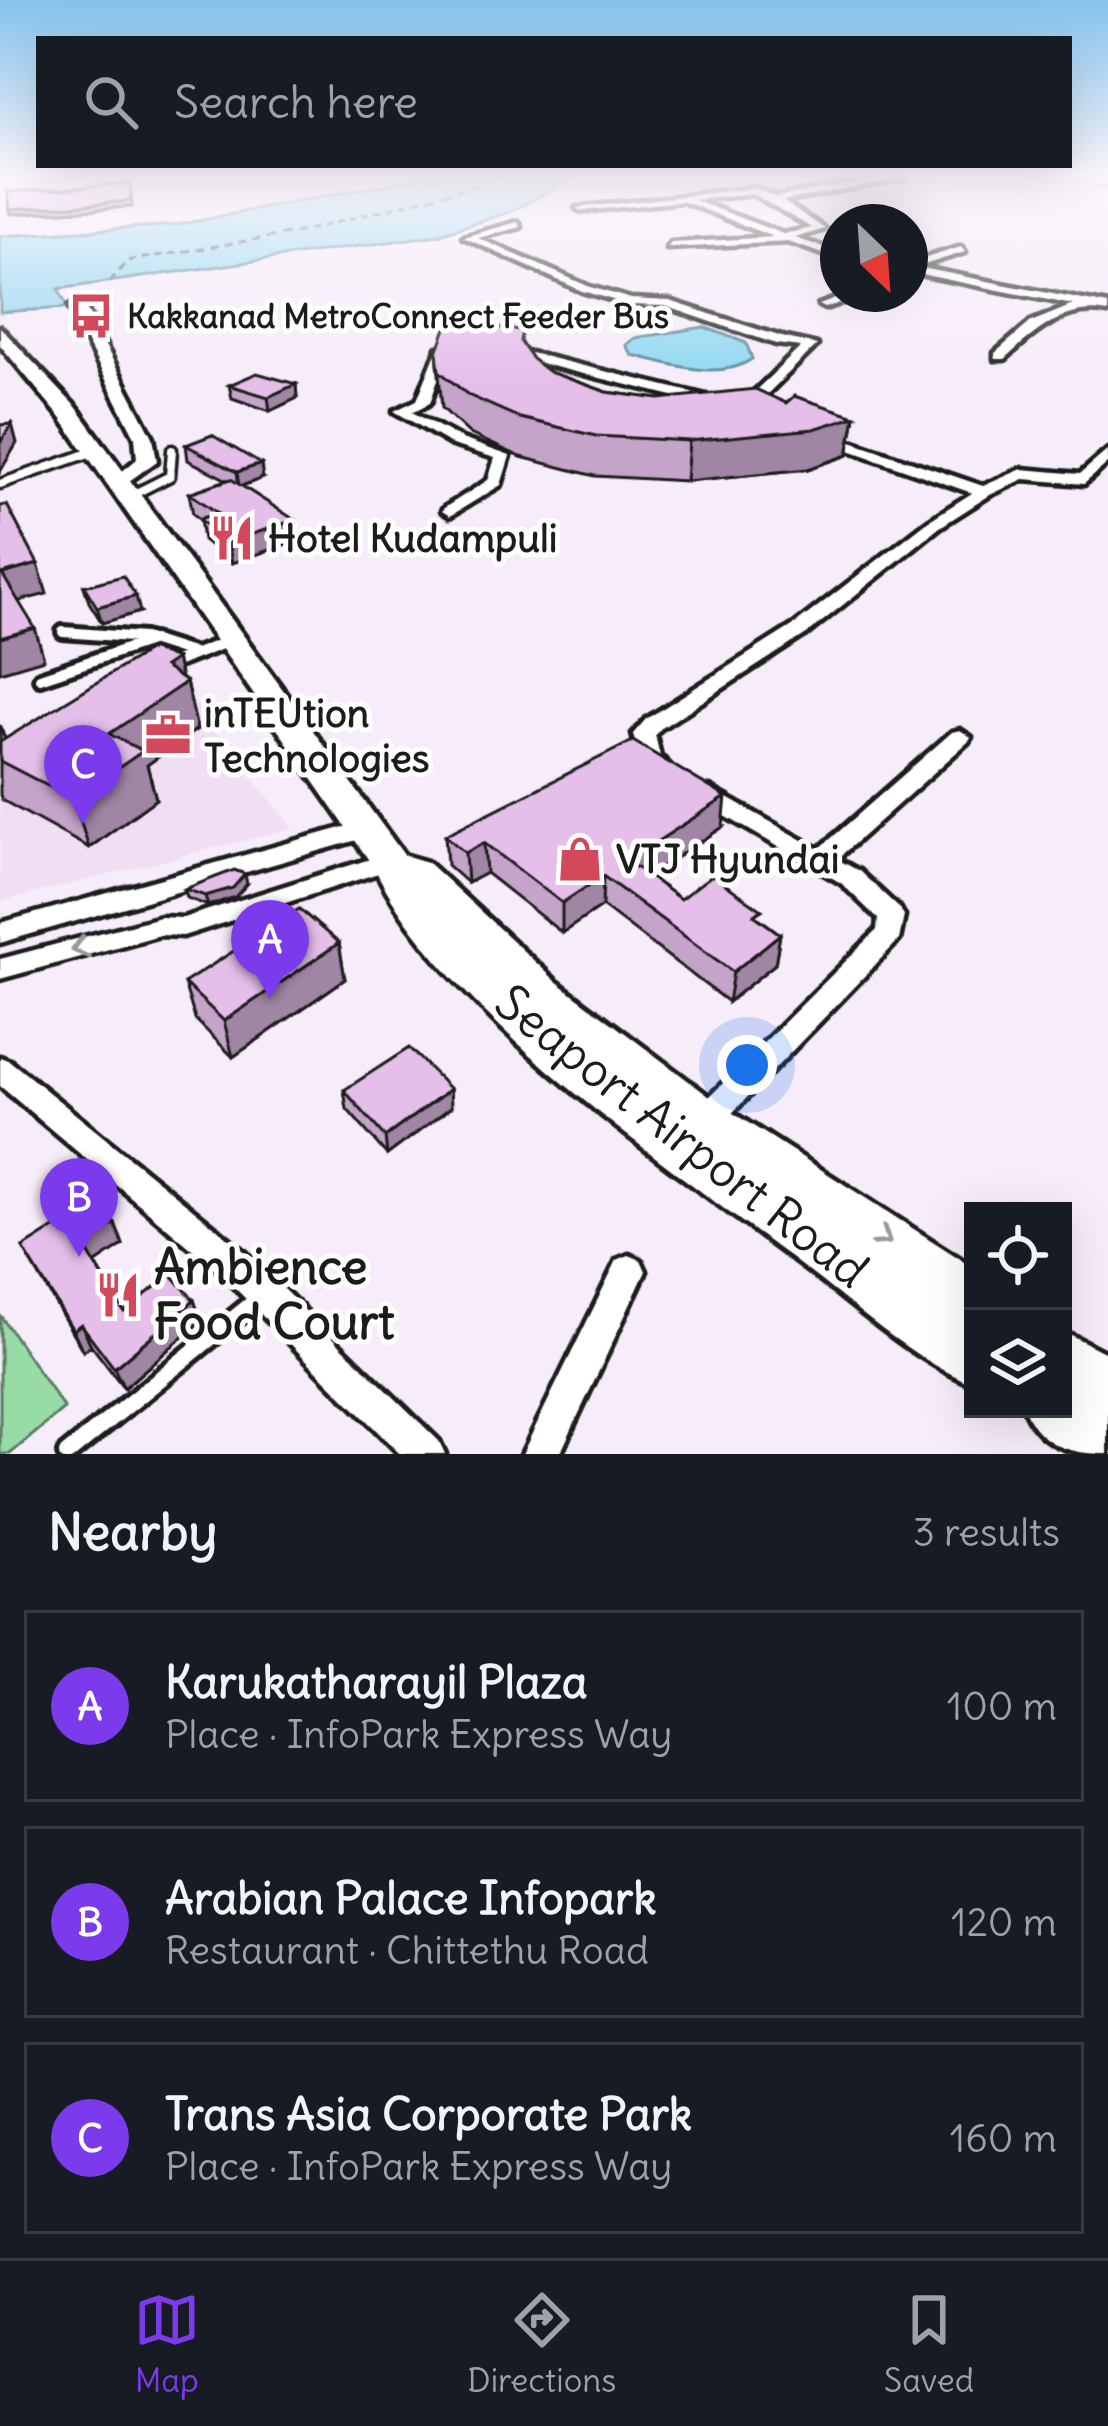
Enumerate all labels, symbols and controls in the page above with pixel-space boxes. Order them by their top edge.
search box [36,36,1072,168]
icon: search [78,69,144,135]
text: Search here [174,74,418,130]
north arrow [820,204,928,312]
bus stop icon: Kakkanad MetroConnect Feeder Bus [66,291,116,341]
place label: Kakkanad MetroConnect Feeder Bus [127,295,669,337]
restaurant icon: Hotel Kudampuli [207,513,257,563]
place label: Hotel Kudampuli [268,514,558,563]
place label: inTEUtion Technologies [204,689,429,783]
office icon: inTEUtion Technologies [143,710,193,760]
pin: C [44,725,122,824]
shop icon: VTJ Hyundai [555,834,605,884]
place label: VTJ Hyundai [616,835,840,884]
pin: A [231,900,309,999]
one-way arrow [70,933,91,958]
street label: Seaport Airport Road [484,972,880,1300]
your location [717,1035,777,1095]
pin: B [40,1158,118,1257]
map controls [964,1202,1072,1418]
button: locate [964,1202,1072,1310]
one-way arrow [869,1224,891,1246]
place label: Ambience Food Court [154,1237,395,1352]
restaurant icon: Ambience Food Court [93,1270,143,1320]
button: layers [964,1310,1072,1418]
text: Nearby [48,1500,217,1564]
text: 3 results [913,1508,1060,1557]
text: Karukatharayil Plaza [165,1654,587,1710]
text: A [77,1682,103,1731]
text: 100 m [947,1682,1057,1731]
text: Place · InfoPark Express Way [165,1710,672,1759]
text: Arabian Palace Infopark [165,1870,656,1926]
text: B [77,1898,103,1947]
text: 120 m [951,1898,1057,1947]
text: Restaurant · Chittethu Road [165,1926,649,1975]
text: Trans Asia Corporate Park [165,2086,692,2142]
text: C [77,2114,103,2163]
text: 160 m [950,2114,1057,2163]
text: Place · InfoPark Express Way [165,2142,672,2191]
tab: Map [134,2287,200,2401]
tab: Directions [467,2287,616,2401]
tab: Saved [884,2287,974,2401]

